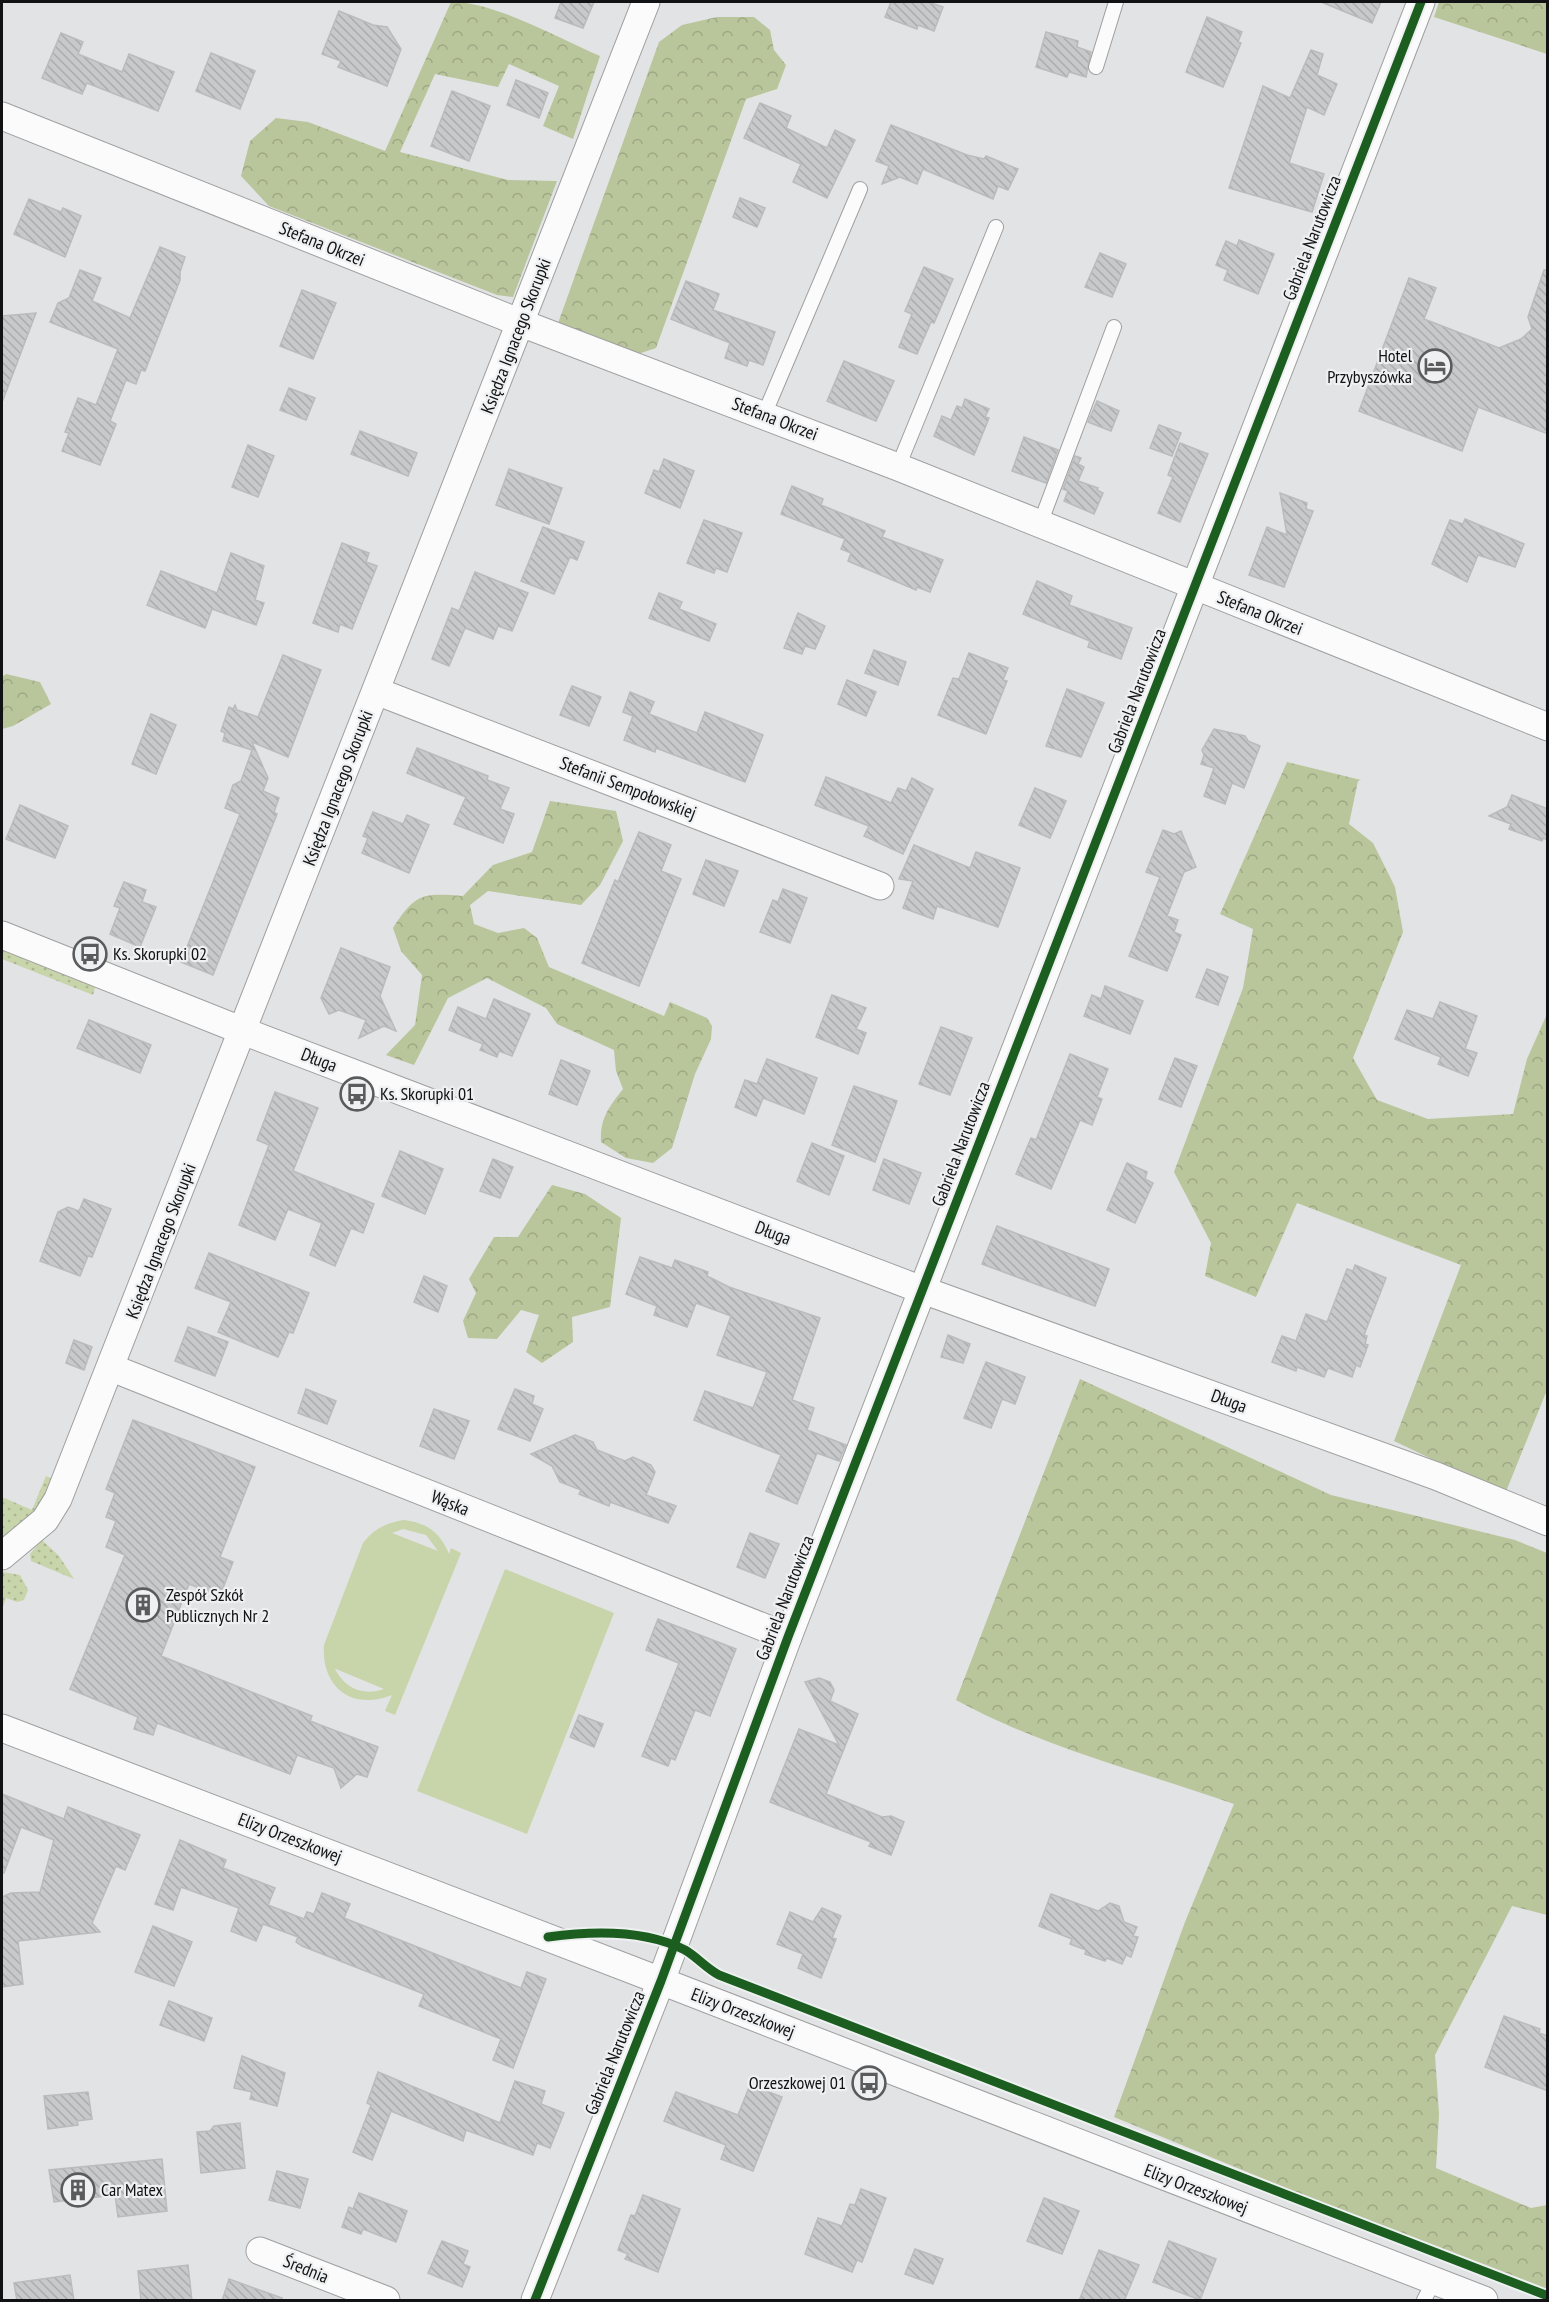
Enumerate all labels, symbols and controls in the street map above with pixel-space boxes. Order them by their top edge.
street label: Gabriela Narutowicza [1277,172,1346,303]
street label: Stefana Okrzei [276,216,368,271]
street label: Księdza Ignacego Skorupki [475,255,556,417]
place label: Hotel Przybyszówka [1327,344,1413,388]
hotel icon: Hotel Przybyszówka [1417,348,1453,384]
street label: Stefana Okrzei [729,392,821,445]
street label: Stefana Okrzei [1214,585,1306,640]
street label: Gabriela Narutowicza [1102,625,1171,756]
street label: Księdza Ignacego Skorupki [297,707,378,869]
street label: Stefanii Sempołowskiej [557,751,700,824]
bus stop icon: Ks. Skorupki 02 [72,936,108,972]
place label: Ks. Skorupki 02 [113,942,207,965]
street label: Długa [298,1042,340,1077]
bus stop icon: Ks. Skorupki 01 [339,1076,375,1112]
street label: Gabriela Narutowicza [926,1078,995,1209]
place label: Ks. Skorupki 01 [380,1082,474,1105]
street label: Księdza Ignacego Skorupki [120,1160,201,1322]
street label: Długa [752,1215,794,1250]
street label: Długa [1208,1383,1250,1418]
street label: Wąska [428,1485,473,1520]
street label: Gabriela Narutowicza [750,1532,819,1663]
place label: Zespół Szkół Publicznych Nr 2 [166,1583,269,1627]
building icon: Zespół Szkół Publicznych Nr 2 [125,1587,161,1623]
street label: Elizy Orzeszkowej [235,1807,345,1868]
street label: Elizy Orzeszkowej [688,1982,798,2043]
street label: Gabriela Narutowicza [579,1987,650,2118]
bus stop icon: Orzeszkowej 01 [851,2065,887,2101]
place label: Orzeszkowej 01 [749,2071,846,2094]
street label: Elizy Orzeszkowej [1141,2158,1251,2219]
building icon: Car Matex [60,2172,96,2208]
place label: Car Matex [101,2178,164,2201]
street label: Średnia [280,2249,332,2288]

